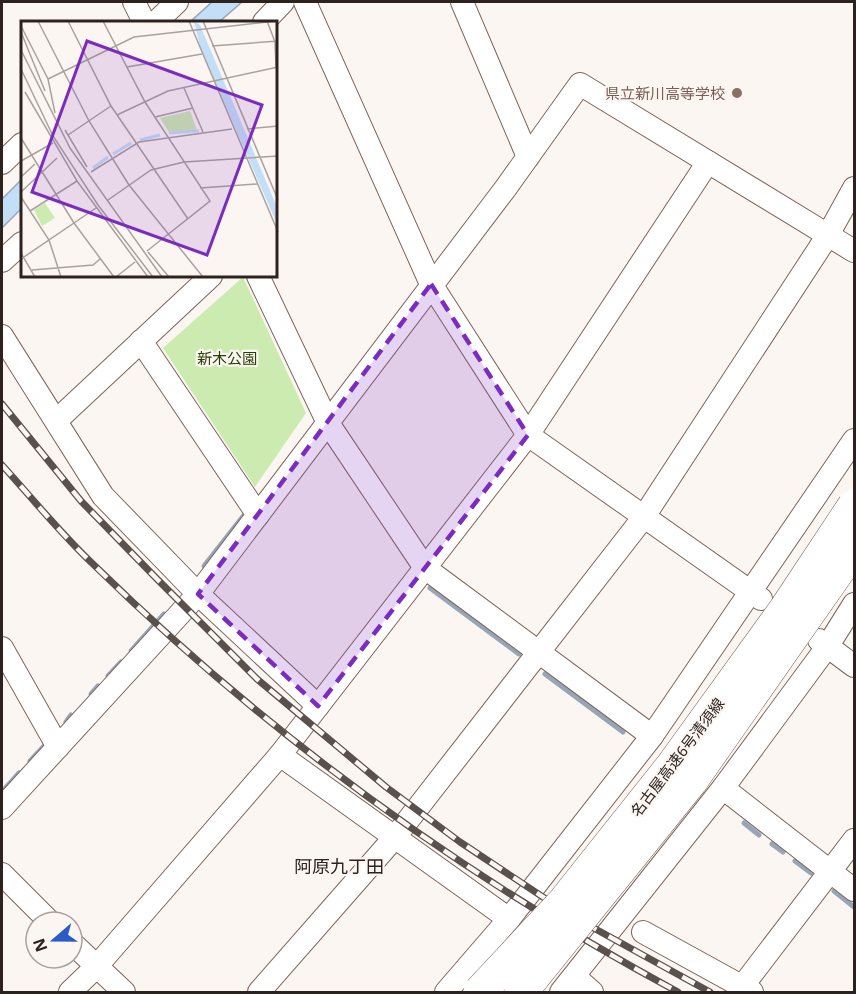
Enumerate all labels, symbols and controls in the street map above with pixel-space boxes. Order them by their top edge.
inset map [21,21,278,278]
place label: 県立新川高等学校 [605,83,725,103]
marker: 県立新川高等学校 [730,86,744,100]
park label: 新木公園 [197,348,257,368]
street label: 名古屋高速6号清須線 [626,694,728,820]
district label: 阿原九丁田 [294,854,384,878]
north arrow [24,910,84,970]
text: N [27,935,52,955]

